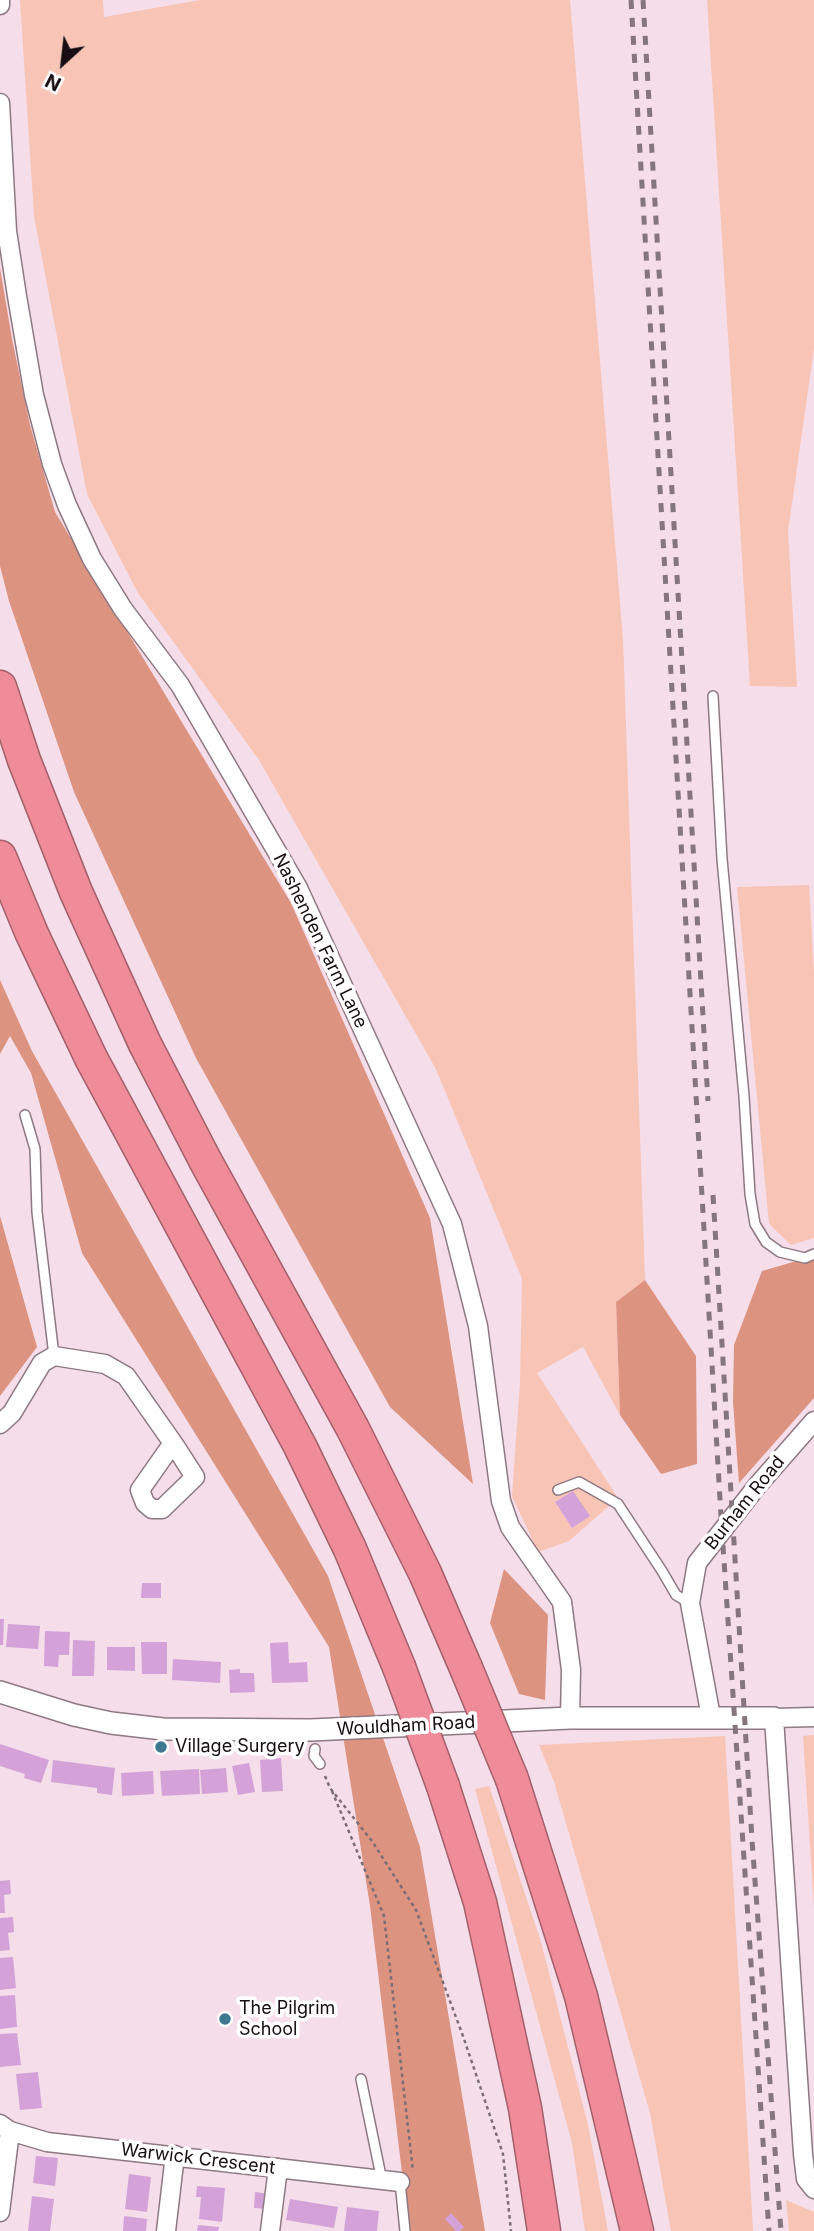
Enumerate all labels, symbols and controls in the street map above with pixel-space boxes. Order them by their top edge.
north arrow [28,28,98,98]
text: N [42,69,65,96]
street label: Nashenden Farm Lane [268,850,372,1032]
street label: Burham Road [701,1452,789,1554]
street label: Wouldham Road [336,1712,476,1740]
place label: Village Surgery [175,1736,305,1758]
marker: Village Surgery [153,1739,169,1755]
place label: The Pilgrim School [239,1998,335,2040]
marker: The Pilgrim School [217,2011,233,2027]
street label: Warwick Crescent [120,2139,276,2179]

